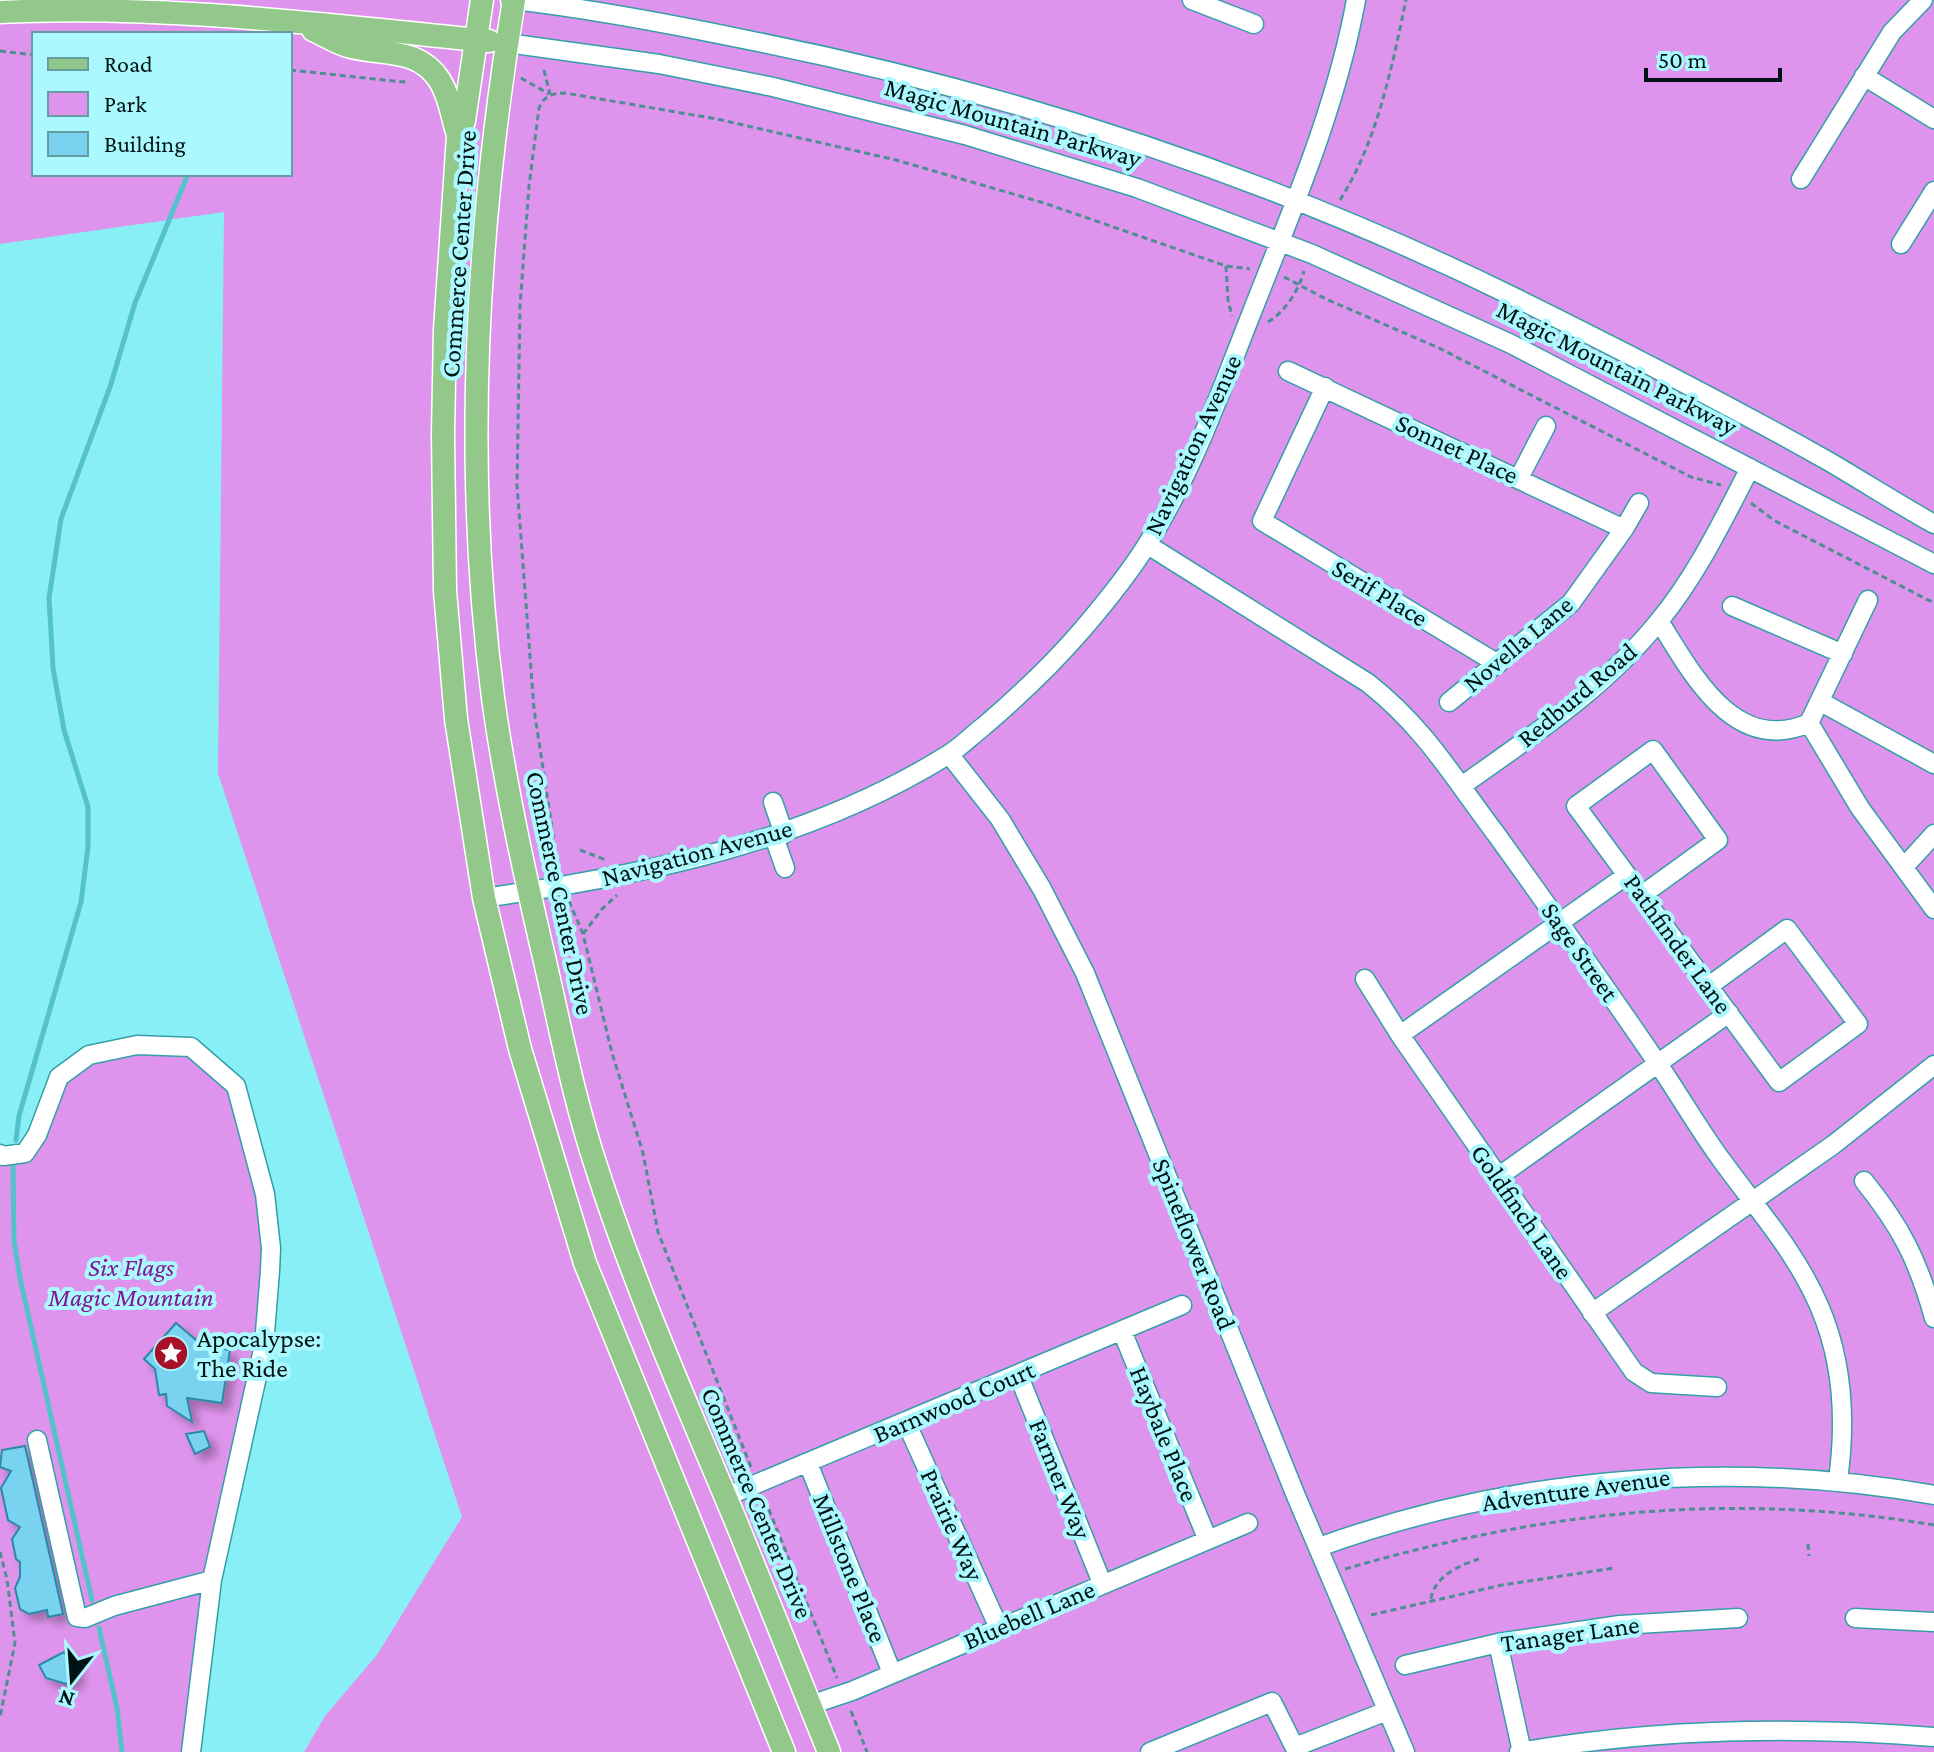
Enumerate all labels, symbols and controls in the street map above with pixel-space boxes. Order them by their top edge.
legend [32,32,292,176]
scale bar [1646,32,1780,82]
text: 50 m [1658,46,1707,73]
text: Road [104,50,153,77]
street label: Magic Mountain Parkway [881,72,1146,174]
text: Park [104,90,147,117]
street label: Commerce Center Drive [436,129,482,379]
text: Building [104,130,186,157]
street label: Magic Mountain Parkway [1492,295,1743,442]
street label: Navigation Avenue [1138,350,1248,540]
street label: Sonnet Place [1391,408,1523,490]
street label: Serif Place [1327,553,1433,633]
street label: Novella Lane [1457,590,1579,698]
street label: Redburd Road [1512,637,1643,753]
street label: Commerce Center Drive [520,769,600,1017]
street label: Navigation Avenue [599,814,795,892]
street label: Pathfinder Lane [1618,869,1738,1019]
street label: Sage Street [1535,897,1625,1007]
street label: Goldfinch Lane [1465,1139,1579,1285]
street label: Spineflower Road [1146,1154,1242,1334]
park label: Six Flags Magic Mountain [47,1253,214,1312]
place label: Apocalypse: The Ride [197,1324,321,1383]
place icon: Apocalypse: The Ride [152,1334,190,1372]
street label: Barnwood Court [869,1355,1039,1449]
street label: Haybale Place [1124,1362,1204,1506]
street label: Commerce Center Drive [695,1383,819,1623]
street label: Farmer Way [1023,1415,1098,1544]
street label: Adventure Avenue [1480,1462,1672,1518]
street label: Prairie Way [914,1464,990,1586]
street label: Millstone Place [807,1489,893,1647]
street label: Bluebell Lane [959,1574,1099,1656]
street label: Tanager Lane [1499,1610,1641,1658]
north arrow [32,1640,112,1720]
text: N [55,1685,77,1713]

